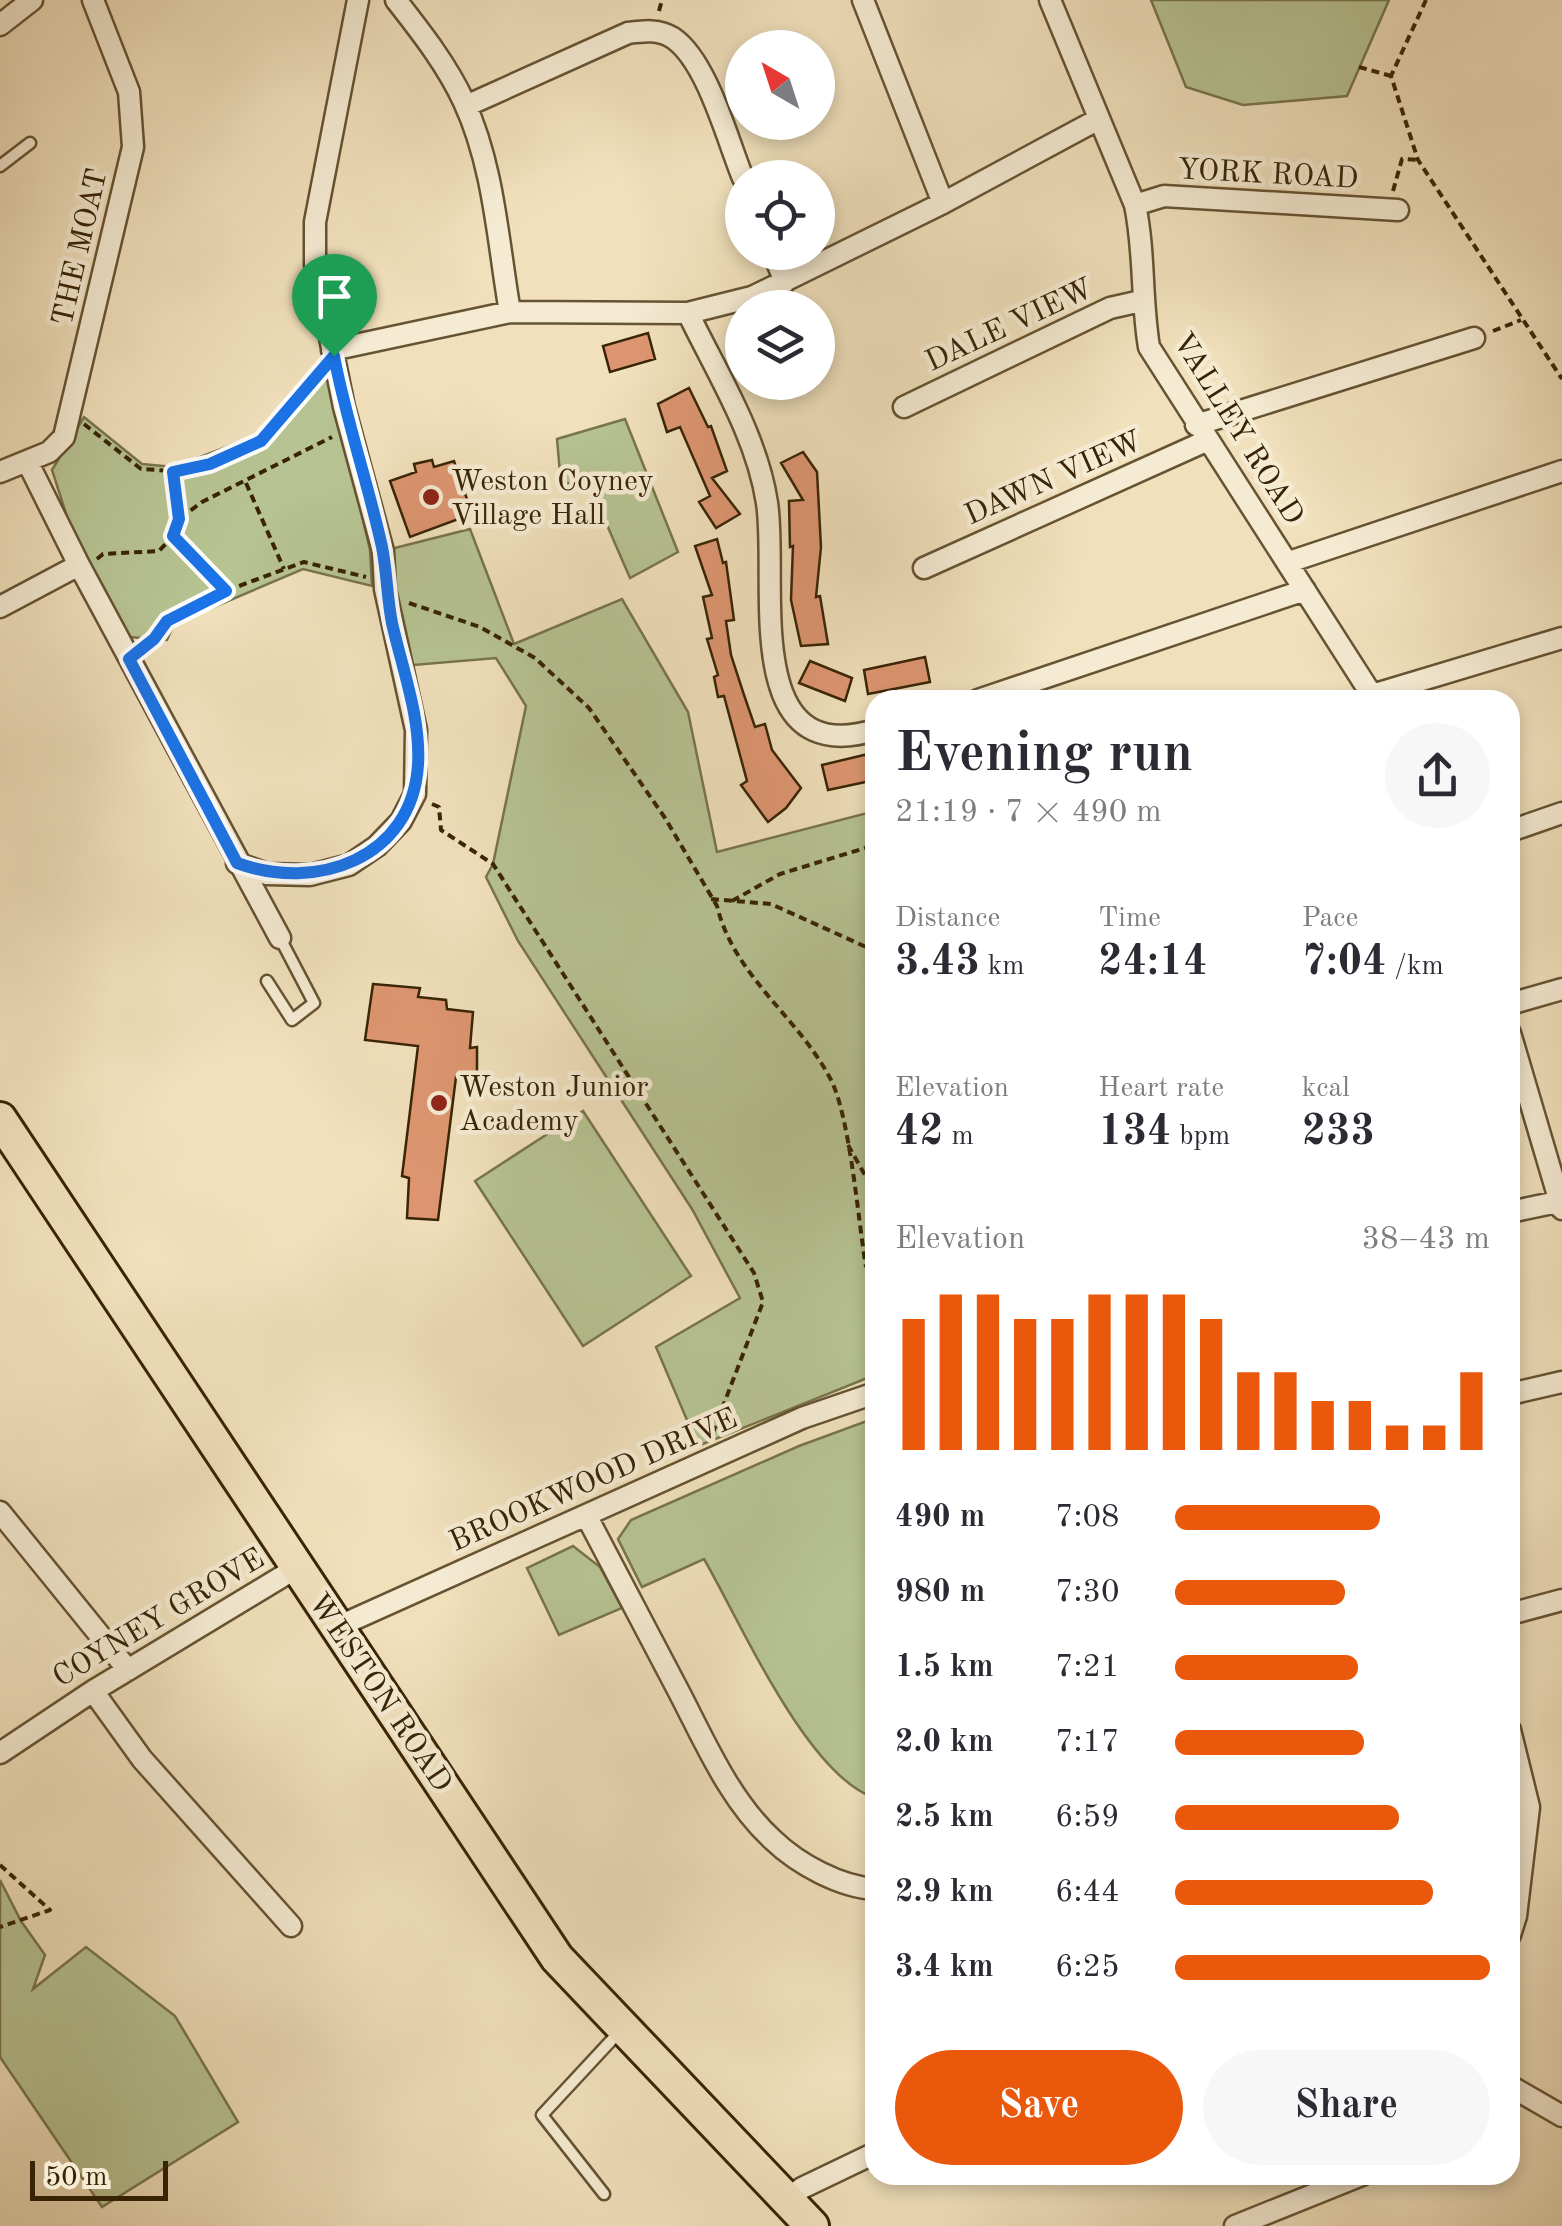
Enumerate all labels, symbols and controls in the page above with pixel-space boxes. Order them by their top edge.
north arrow [725,30,835,140]
map controls [725,30,835,400]
street label: YORK ROAD [1177,155,1359,195]
button: locate [725,160,835,270]
street label: THE MOAT [48,166,114,329]
pin [292,254,377,357]
icon: arrive [307,269,362,324]
street label: DALE VIEW [921,274,1098,378]
button: layers [725,290,835,400]
street label: VALLEY ROAD [1166,328,1308,530]
street label: DAWN VIEW [961,426,1147,531]
place label: Weston Coyney Village Hall [451,467,654,531]
marker: Weston Coyney Village Hall [420,486,442,508]
button: share [1385,723,1490,828]
text: Evening run [895,728,1193,783]
text: 21:19 · 7 × 490 m [895,797,1162,829]
text: Distance [895,905,1000,933]
text: Time [1098,905,1161,933]
text: Pace [1302,905,1358,933]
text: 3.43 [895,942,980,984]
text: 24:14 [1098,942,1208,984]
text: 7:04 [1302,942,1387,984]
text: km [980,953,1024,981]
text: /km [1387,953,1444,981]
place label: Weston Junior Academy [459,1073,649,1137]
text: Elevation [895,1075,1009,1103]
text: Heart rate [1098,1075,1224,1103]
text: kcal [1302,1075,1350,1103]
marker: Weston Junior Academy [428,1092,450,1114]
text: 42 [895,1112,944,1154]
text: 134 [1098,1112,1171,1154]
text: 233 [1302,1112,1375,1154]
text: m [944,1123,974,1151]
text: bpm [1171,1123,1230,1151]
text: Elevation [895,1224,1025,1256]
text: 38–43 m [1362,1224,1490,1256]
street label: BROOKWOOD DRIVE [445,1404,742,1558]
text: 490 m [895,1502,985,1534]
text: 7:08 [1055,1502,1120,1534]
street label: COYNEY GROVE [48,1544,270,1694]
text: 980 m [895,1577,985,1609]
text: 7:30 [1055,1577,1120,1609]
street label: WESTON ROAD [302,1588,457,1798]
text: 1.5 km [895,1652,994,1684]
text: 7:21 [1055,1652,1120,1684]
text: 2.0 km [895,1727,994,1759]
text: 7:17 [1055,1727,1120,1759]
text: 2.5 km [895,1802,994,1834]
text: 6:59 [1055,1802,1120,1834]
text: 2.9 km [895,1877,994,1909]
text: 6:44 [1055,1877,1120,1909]
text: 3.4 km [895,1952,994,1984]
text: 6:25 [1055,1952,1120,1984]
button: Save [895,2050,1183,2165]
button: Share [1203,2050,1490,2165]
scale bar [30,2156,168,2200]
text: 50 m [45,2164,108,2192]

